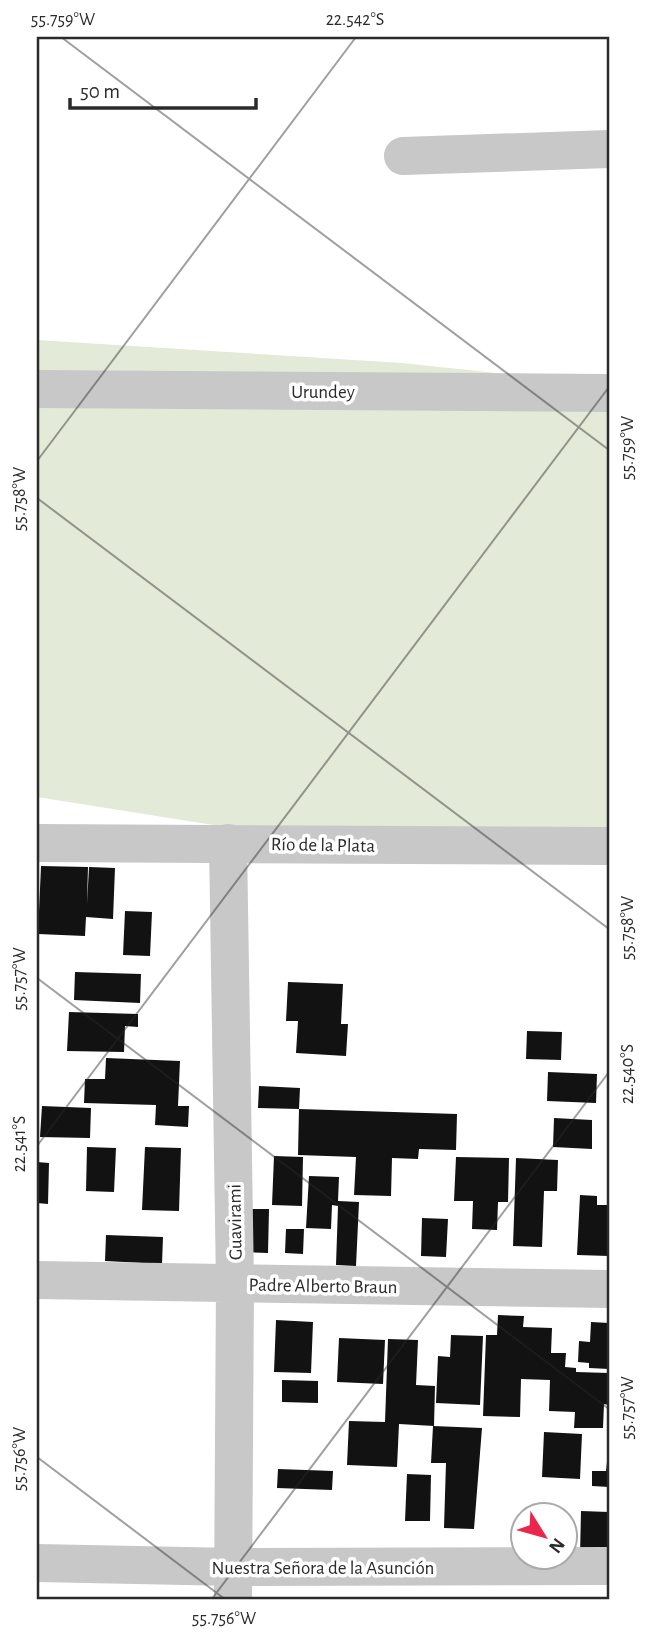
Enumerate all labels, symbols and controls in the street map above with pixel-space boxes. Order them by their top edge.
text: 55.759°W [31,11,95,29]
text: 22.542°S [326,11,384,29]
scale bar [70,66,256,110]
text: 50 m [80,81,120,102]
street label: Urundey [291,383,355,402]
text: 55.759°W [619,416,637,480]
text: 55.758°W [11,467,29,531]
street label: Río de la Plata [271,835,375,856]
text: 55.758°W [619,896,637,960]
text: 55.757°W [11,947,29,1011]
text: 22.540°S [619,1044,637,1104]
text: 22.541°S [11,1116,29,1172]
street label: Guavirami [225,1184,246,1260]
street label: Padre Alberto Braun [248,1276,397,1297]
text: 55.757°W [619,1376,637,1440]
text: 55.756°W [11,1427,29,1491]
north arrow [510,1500,580,1570]
text: N [545,1534,568,1556]
street label: Nuestra Señora de la Asunción [212,1559,434,1578]
text: 55.756°W [192,1610,256,1628]

